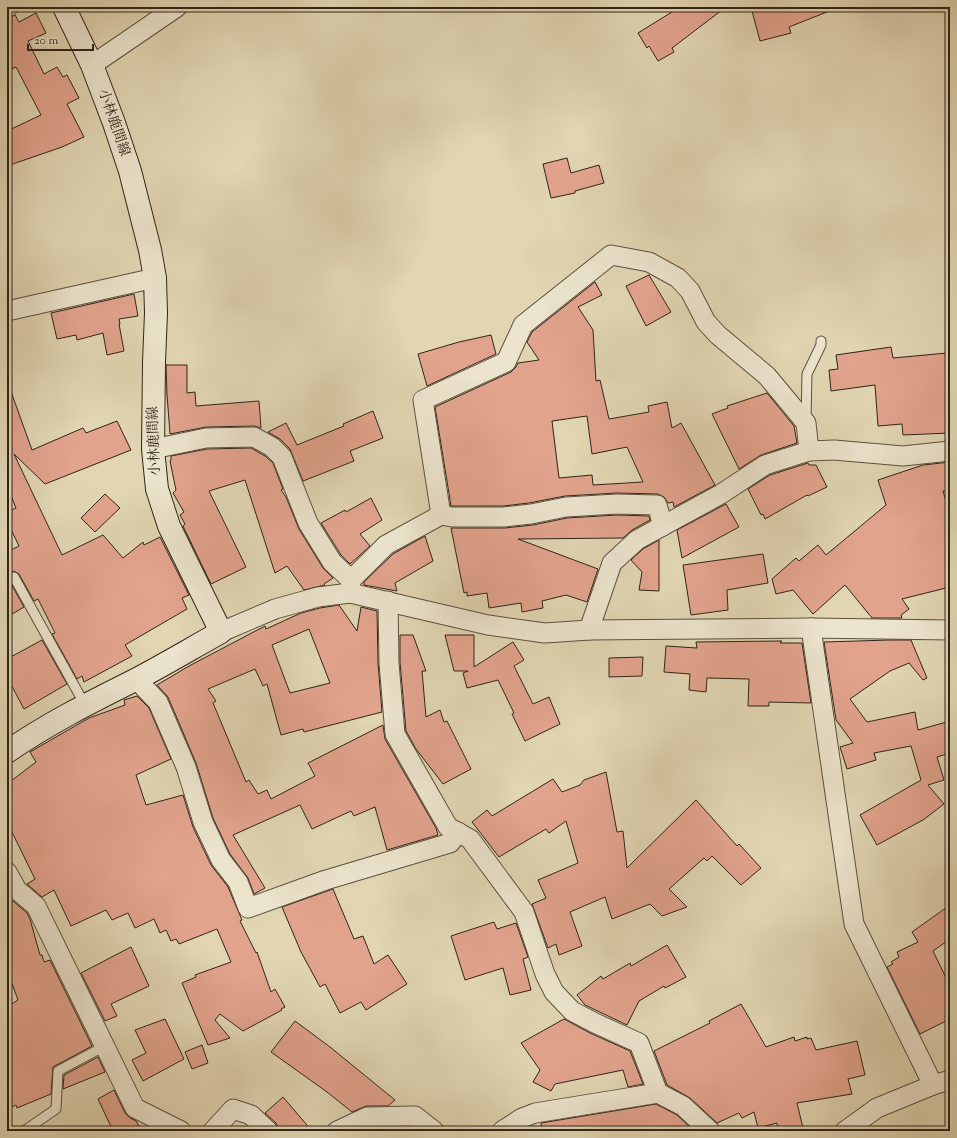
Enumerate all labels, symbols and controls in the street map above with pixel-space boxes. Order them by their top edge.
scale bar [28,26,93,52]
text: 20 m [34,32,59,50]
street label: 小林鹿間線 [92,87,134,159]
street label: 小林鹿間線 [144,406,166,476]

